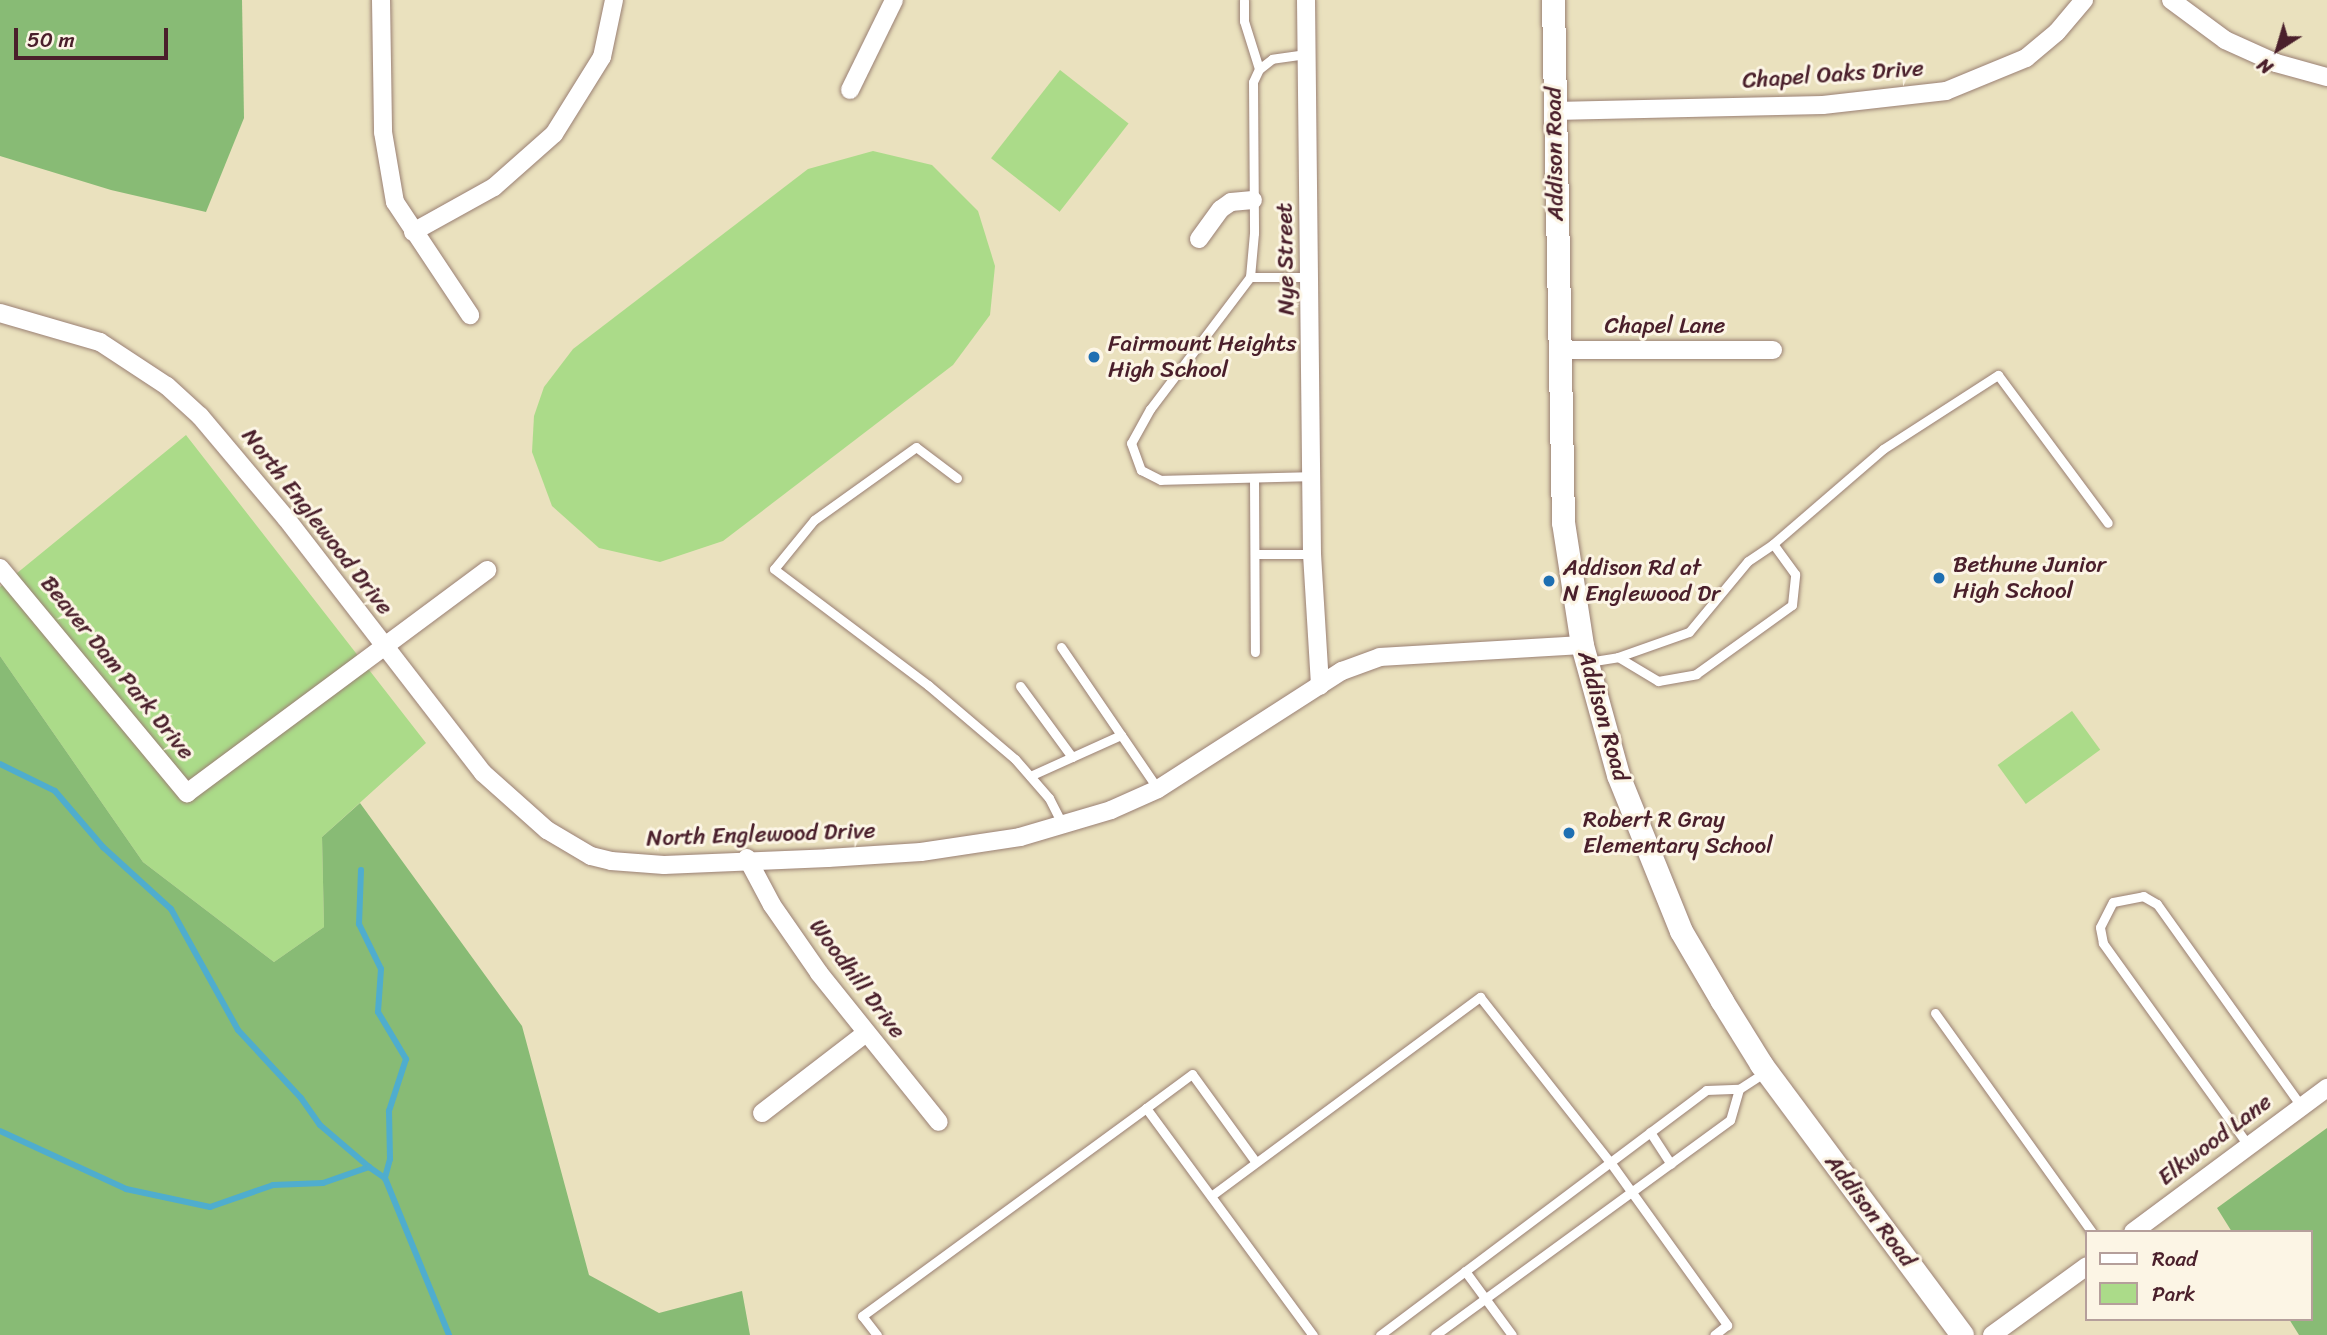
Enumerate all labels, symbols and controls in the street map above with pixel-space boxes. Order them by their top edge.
scale bar [18,14,172,58]
north arrow [2243,14,2313,84]
text: 50 m [27,21,75,59]
text: N [2250,49,2280,83]
street label: Chapel Oaks Drive [1741,55,1925,95]
street label: Addison Road [1540,87,1570,221]
street label: Nye Street [1271,203,1301,315]
street label: Chapel Lane [1605,312,1725,340]
place label: Fairmount Heights High School [1108,330,1296,384]
marker: Fairmount Heights High School [1086,349,1102,365]
street label: North Englewood Drive [236,423,398,621]
place label: Bethune Junior High School [1953,551,2106,605]
place label: Addison Rd at N Englewood Dr [1563,554,1720,608]
street label: Beaver Dam Park Drive [34,570,200,766]
marker: Bethune Junior High School [1931,570,1947,586]
marker: Addison Rd at N Englewood Dr [1541,573,1557,589]
street label: Addison Road [1571,648,1635,784]
place label: Robert R Gray Elementary School [1583,806,1773,860]
street label: North Englewood Drive [646,817,876,853]
marker: Robert R Gray Elementary School [1561,825,1577,841]
street label: Woodhill Drive [803,914,911,1044]
street label: Elkwood Lane [2153,1088,2277,1192]
street label: Addison Road [1819,1149,1921,1273]
legend [2086,1230,2313,1321]
text: Road [2152,1240,2197,1278]
text: Park [2152,1275,2195,1313]

